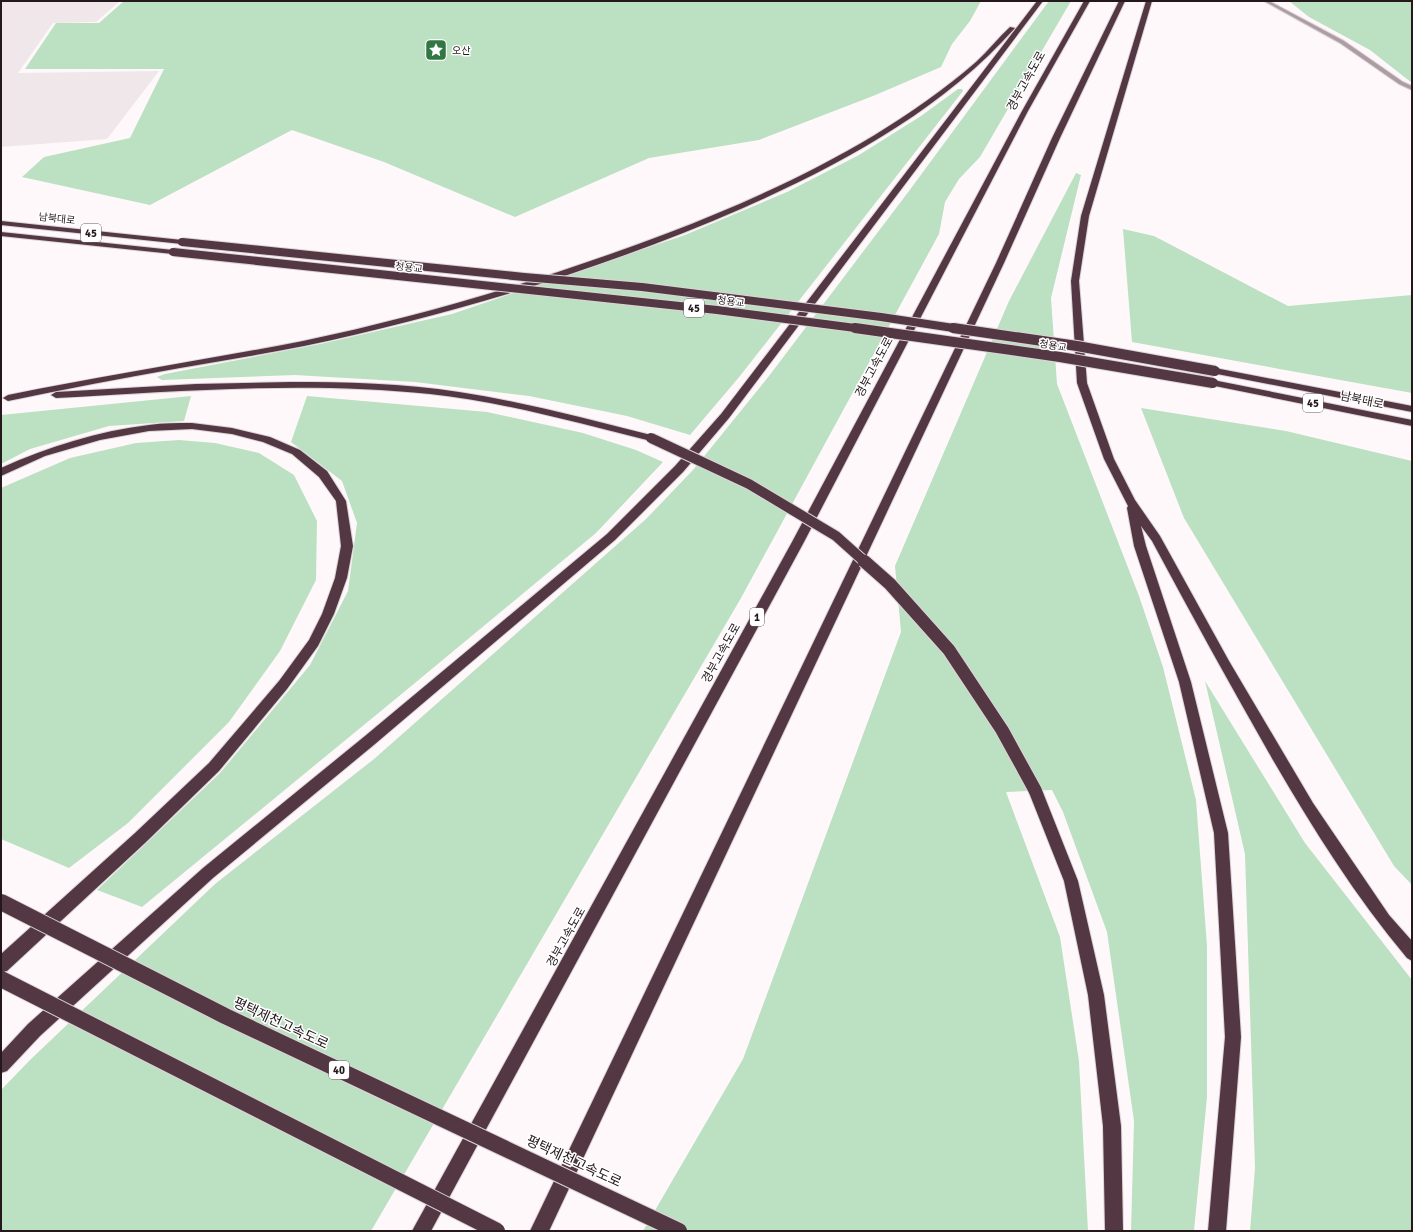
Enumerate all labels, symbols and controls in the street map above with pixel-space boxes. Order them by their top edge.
place icon: 오산 [423,37,449,63]
place label: 오산 [452,45,470,57]
street label: 경부고속도로 [1004,49,1049,114]
street label: 남북대로 [38,211,76,227]
road number: 45 [81,224,101,242]
street label: 청용교 [395,261,423,275]
street label: 청용교 [716,294,745,310]
road number: 45 [684,299,704,317]
street label: 경부고속도로 [852,334,897,400]
street label: 청용교 [1038,338,1067,354]
street label: 남북대로 [1339,389,1385,412]
road number: 45 [1303,394,1323,412]
road number: 1 [750,608,764,626]
street label: 경부고속도로 [699,621,744,686]
street label: 경부고속도로 [544,905,589,970]
street label: 평택제천고속도로 [231,994,331,1053]
road number: 40 [329,1061,349,1079]
street label: 평택제천고속도로 [524,1132,624,1191]

